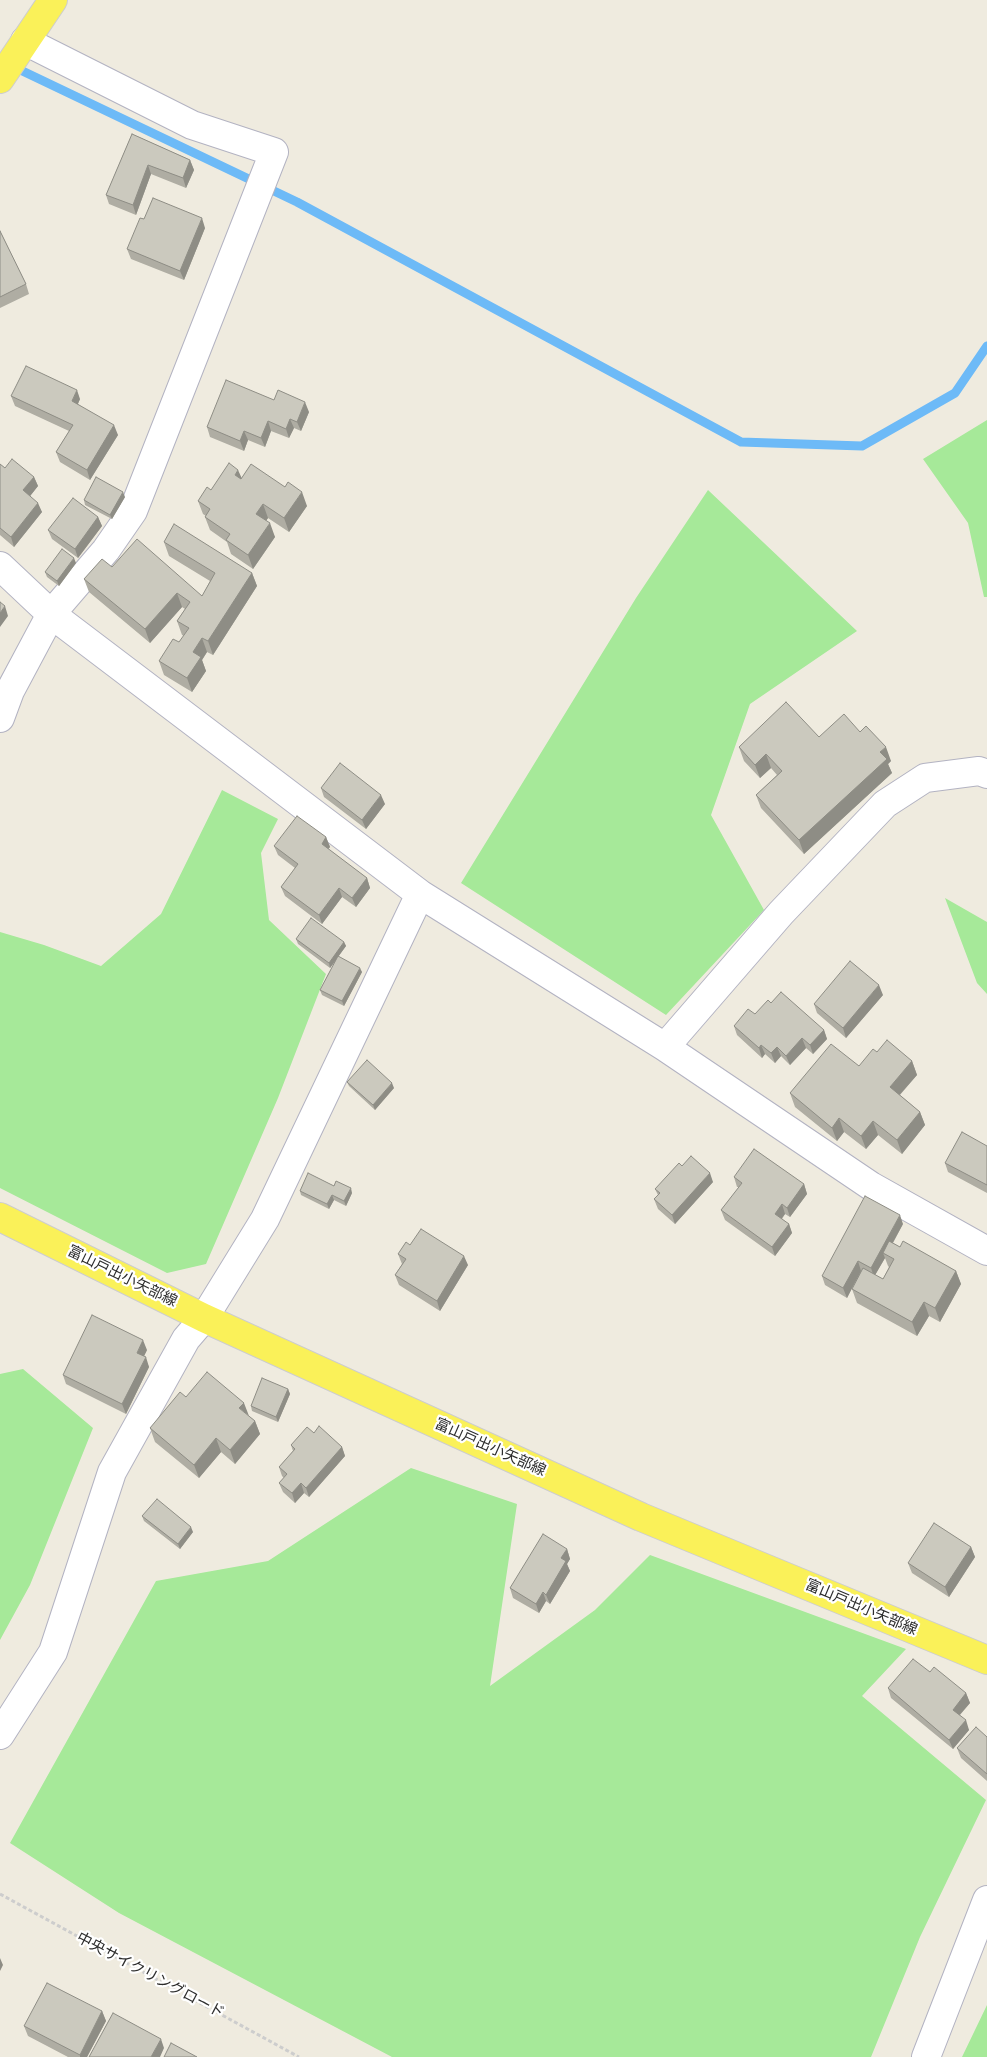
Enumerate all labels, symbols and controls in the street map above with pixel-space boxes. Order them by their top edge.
street label: 富山戸出小矢部線 [64,1243,180,1311]
street label: 富山戸出小矢部線 [432,1415,548,1481]
street label: 富山戸出小矢部線 [802,1576,920,1640]
street label: 中央サイクリングロード [73,1929,227,2023]

